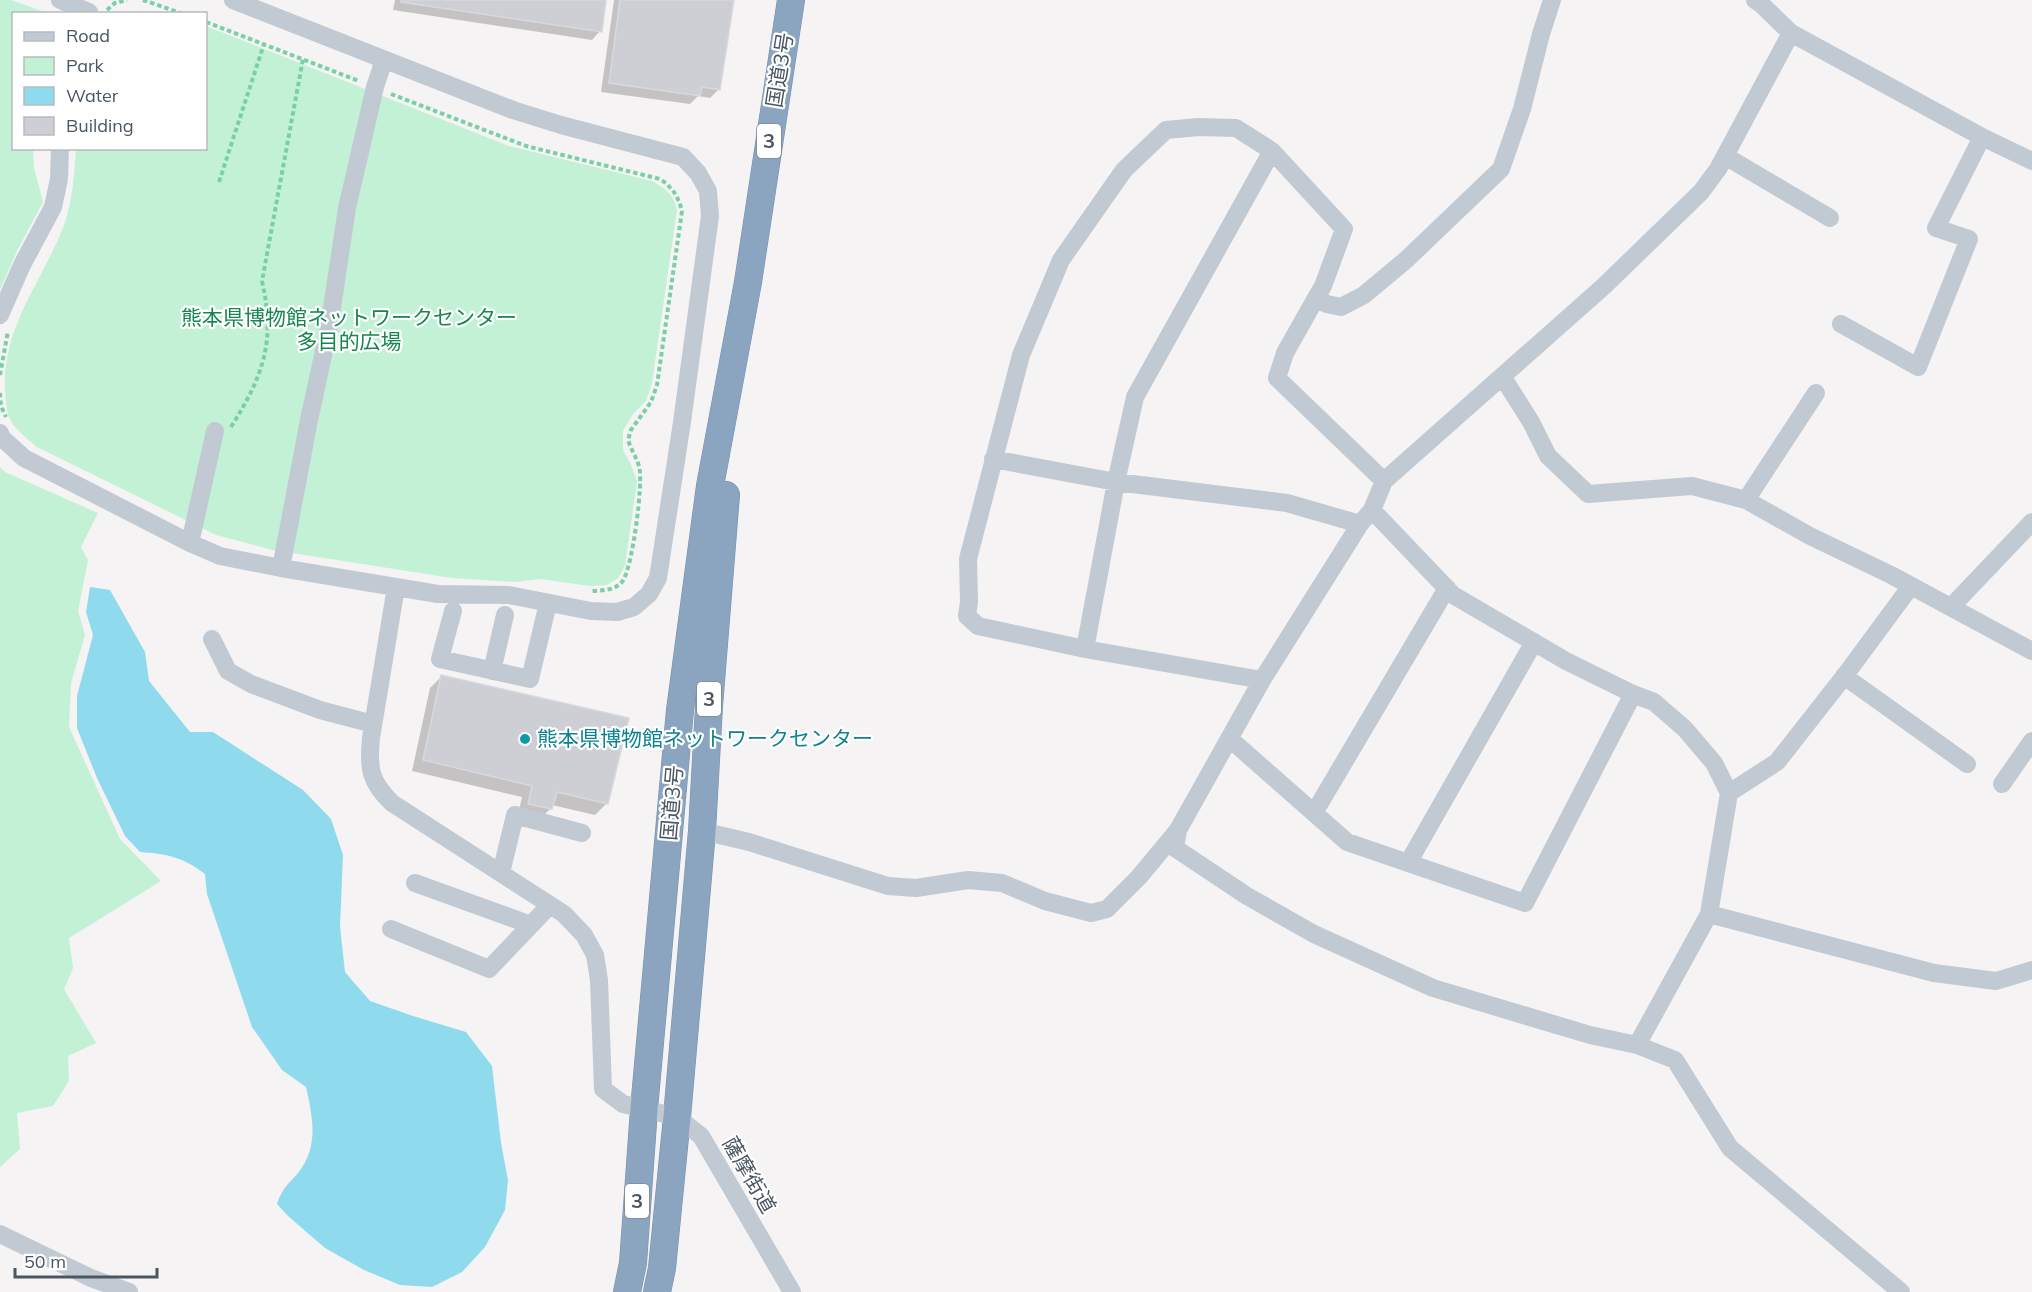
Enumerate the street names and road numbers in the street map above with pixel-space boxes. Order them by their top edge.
street label: 国道3号 [760,30,798,109]
road number: 3 [757,124,781,158]
road number: 3 [697,682,721,716]
street label: 国道3号 [655,764,687,842]
street label: 薩摩街道 [718,1132,782,1217]
road number: 3 [625,1184,649,1218]

